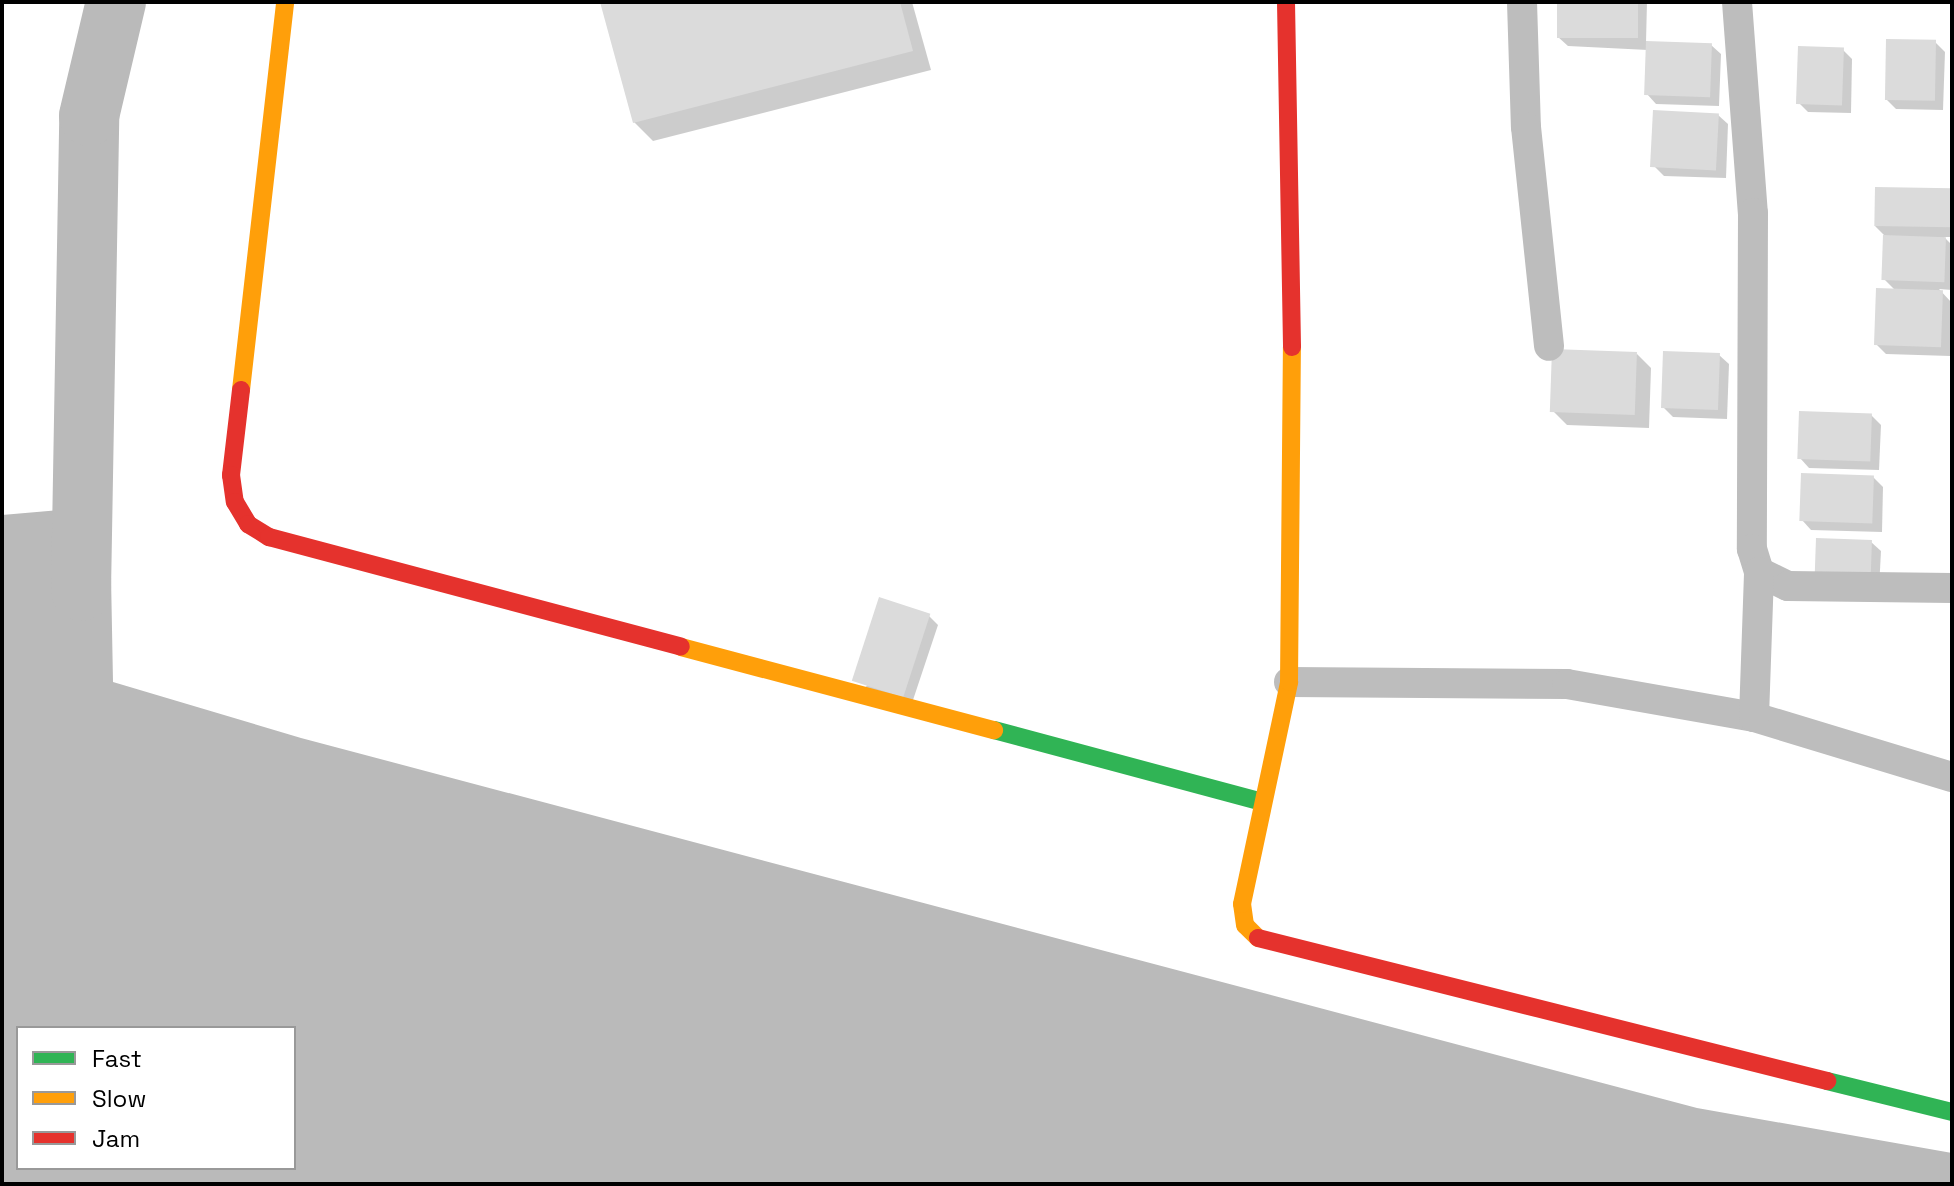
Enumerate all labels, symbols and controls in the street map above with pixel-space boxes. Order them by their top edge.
legend [16,1026,296,1170]
text: Fast [92,1043,142,1074]
text: Slow [92,1083,146,1114]
text: Jam [92,1123,140,1154]

